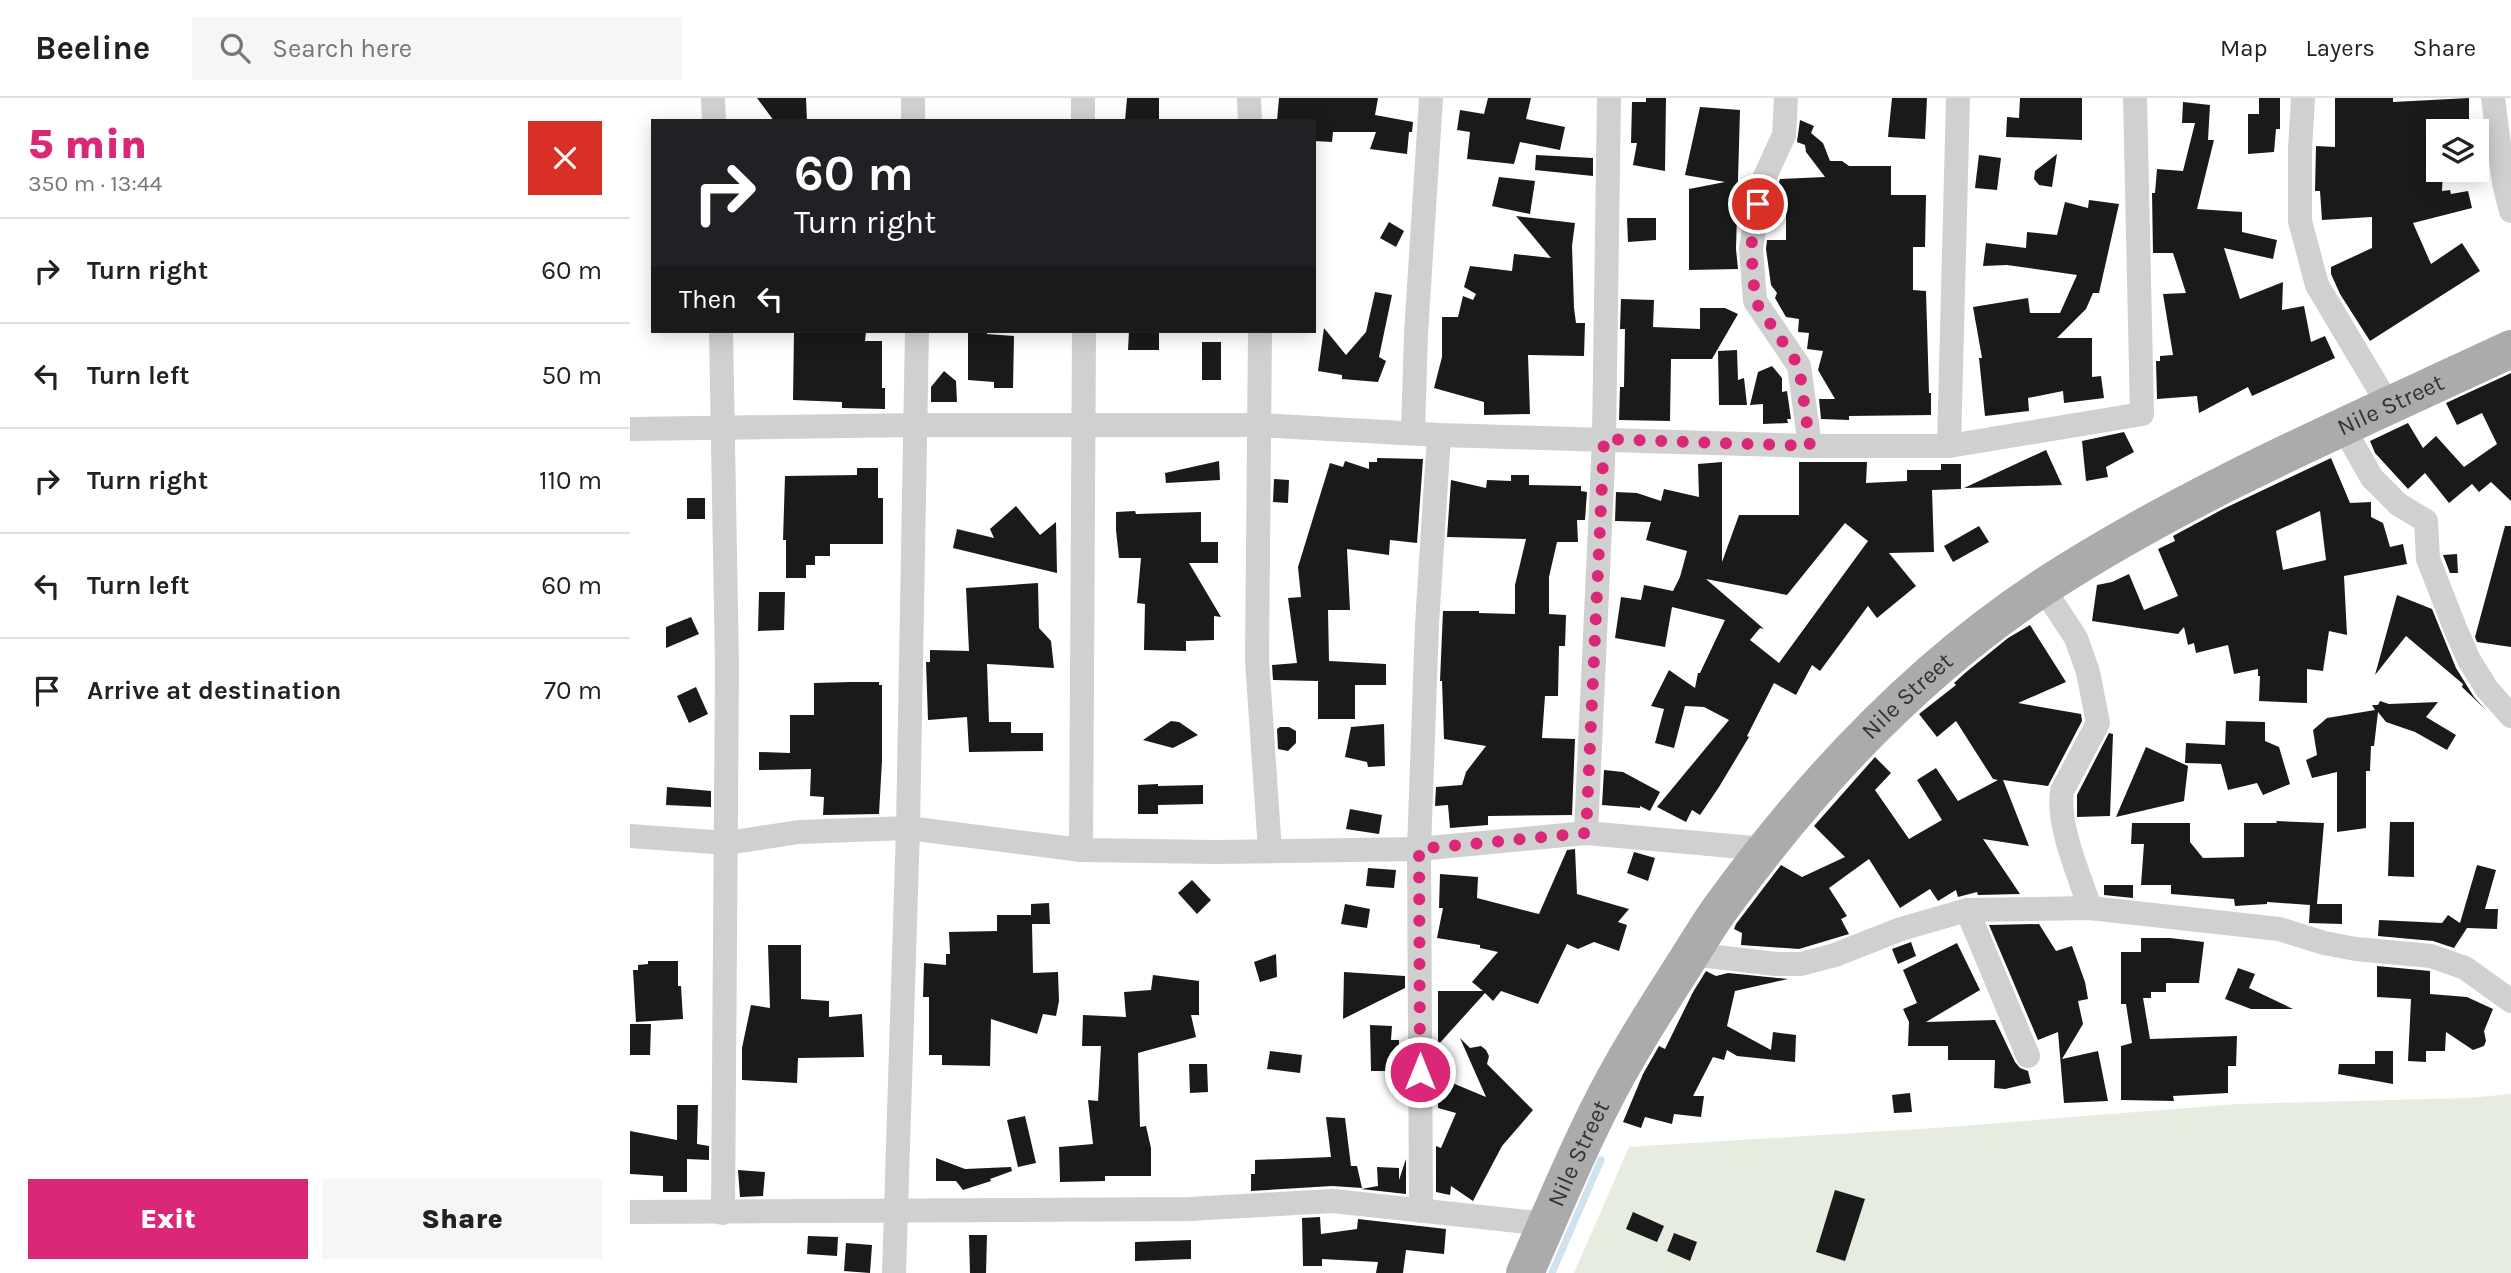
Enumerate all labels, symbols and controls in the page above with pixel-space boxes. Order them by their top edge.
search box [192,17,682,80]
text: Beeline [35,29,150,67]
icon: search [216,29,254,67]
text: Search here [272,33,412,64]
text: Map [2220,34,2268,62]
text: Layers [2306,34,2375,62]
text: Share [2413,34,2476,62]
text: 5 min [28,119,147,169]
map controls [2426,119,2489,182]
button: layers [2426,119,2489,182]
button: close [528,121,602,195]
text: 60 m [794,145,914,202]
icon: right [679,147,770,238]
text: 350 m · 13:44 [28,170,162,197]
pin [1728,174,1788,234]
icon: arrive [1739,185,1777,223]
text: Turn right [794,204,936,241]
icon: right [28,252,66,290]
text: Turn right [87,255,208,286]
text: 60 m [541,255,602,286]
icon: left [751,280,789,318]
text: Then [679,284,737,315]
icon: left [28,357,66,395]
text: Turn left [87,360,189,391]
text: 50 m [541,360,602,391]
street label: Nile Street [2333,368,2448,441]
icon: right [28,462,66,500]
text: Turn right [87,465,208,496]
text: 110 m [539,465,602,496]
icon: left [28,567,66,605]
text: Turn left [87,570,189,601]
text: 60 m [541,570,602,601]
street label: Nile Street [1856,647,1958,745]
icon: arrive [28,672,66,710]
text: Arrive at destination [87,675,341,706]
text: 70 m [544,675,602,706]
position arrow [1383,1035,1457,1109]
street label: Nile Street [1542,1095,1615,1211]
button: Exit [28,1179,308,1259]
button: Share [322,1179,602,1259]

